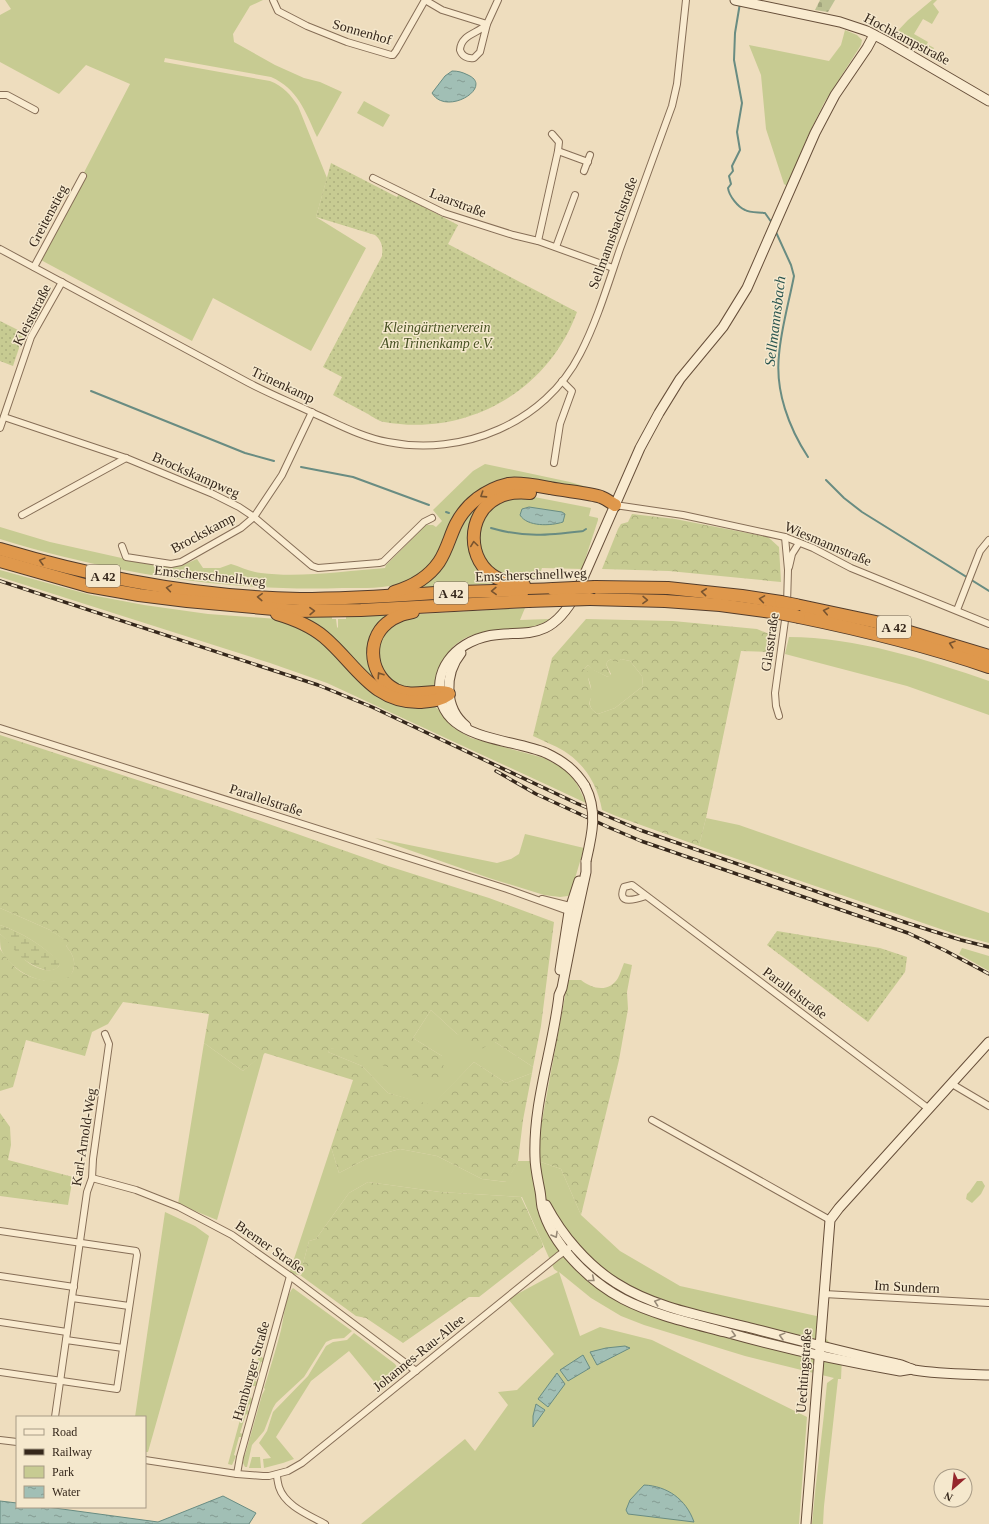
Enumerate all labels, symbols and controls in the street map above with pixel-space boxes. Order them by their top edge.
street label: Hochkampstraße [862,10,952,68]
street label: Sonnenhof [331,16,394,48]
street label: Sellmannsbachstraße [586,175,640,291]
street label: Greitenstieg [25,182,71,250]
street label: Laarstraße [428,185,488,221]
water label: Sellmannsbach [762,275,788,367]
street label: Kleiststraße [10,282,54,348]
park label: Kleingärtnerverein Am Trinenkamp e.V. [380,320,493,351]
street label: Trinenkamp [249,364,317,406]
street label: Brockskampweg [150,449,242,501]
one-way arrow [480,490,487,497]
street label: Brockskamp [168,510,238,556]
street label: Wiesmannstraße [782,519,874,569]
one-way arrow [470,541,479,548]
one-way arrow [39,558,45,566]
street label: Emscherschnellweg [154,563,266,589]
road number: A 42 [86,565,120,587]
street label: Emscherschnellweg [475,566,587,584]
road number: A 42 [434,582,468,604]
one-way arrow [166,584,172,593]
one-way arrow [491,587,497,595]
one-way arrow [701,588,707,597]
one-way arrow [257,592,263,601]
one-way arrow [758,595,765,604]
one-way arrow [642,596,648,605]
one-way arrow [309,607,315,615]
one-way arrow [823,607,829,616]
street label: Glasstraße [758,612,782,672]
road number: A 42 [877,616,911,638]
one-way arrow [949,640,956,649]
one-way arrow [377,672,385,679]
street label: Parallelstraße [227,781,305,819]
street label: Parallelstraße [760,964,830,1022]
street label: Karl-Arnold-Weg [69,1087,99,1187]
street label: Bremer Straße [232,1218,308,1276]
one-way arrow [550,1231,558,1238]
one-way arrow [588,1274,595,1281]
street label: Im Sundern [874,1278,940,1296]
one-way arrow [653,1299,660,1307]
street label: Johannes-Rau-Allee [370,1311,468,1395]
street label: Hamburger Straße [230,1320,272,1422]
street label: Uechtingstraße [794,1328,814,1414]
one-way arrow [730,1330,736,1338]
one-way arrow [779,1333,785,1341]
legend [16,1416,146,1508]
text: Road [52,1425,77,1439]
text: Railway [52,1445,92,1459]
text: Park [52,1465,74,1479]
north arrow [933,1468,973,1508]
text: Water [52,1485,80,1499]
text: N [942,1490,955,1504]

